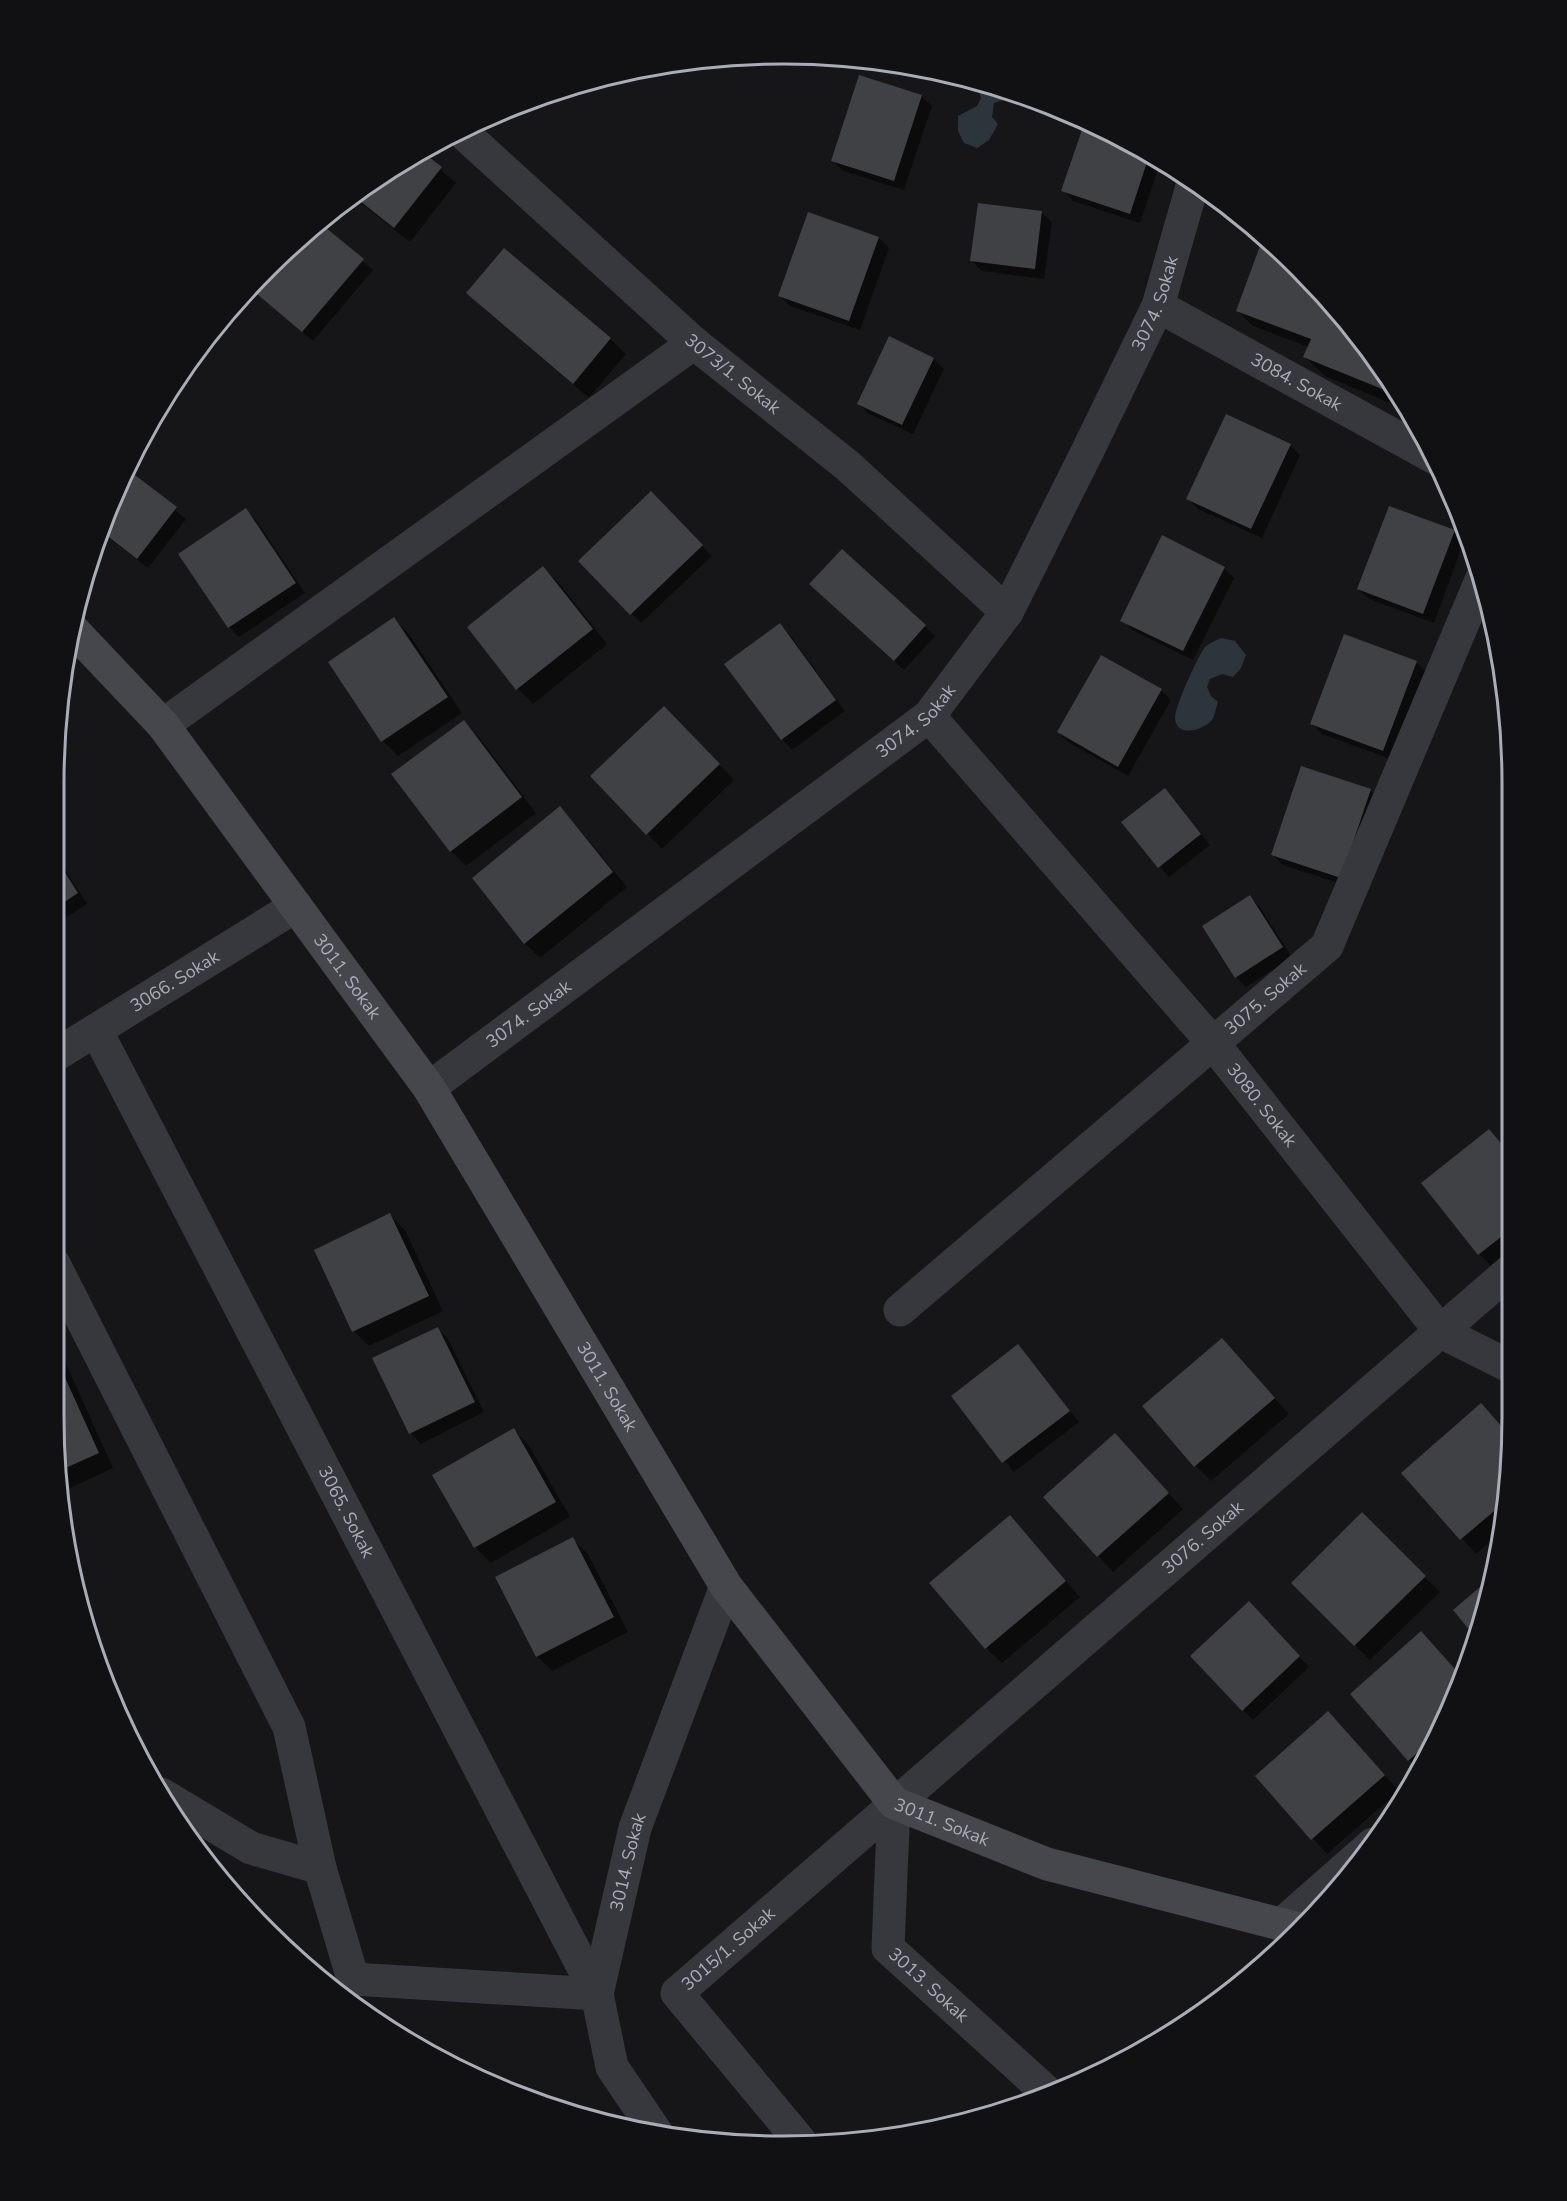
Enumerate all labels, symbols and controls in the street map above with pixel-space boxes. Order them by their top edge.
street label: 3074. Sokak [1126,252,1184,355]
street label: 3073/1. Sokak [679,328,786,420]
street label: 3084. Sokak [1247,347,1347,417]
street label: 3074. Sokak [871,678,961,764]
street label: 3011. Sokak [308,929,387,1025]
street label: 3066. Sokak [126,944,225,1018]
street label: 3075. Sokak [1219,956,1312,1040]
street label: 3074. Sokak [481,974,577,1054]
street label: 3080. Sokak [1221,1058,1303,1153]
street label: 3011. Sokak [571,1337,644,1437]
street label: 3065. Sokak [313,1462,381,1563]
street label: 3076. Sokak [1157,1495,1249,1579]
street label: 3011. Sokak [891,1792,994,1852]
street label: 3014. Sokak [604,1808,652,1914]
street label: 3015/1. Sokak [676,1901,781,1996]
street label: 3013. Sokak [883,1942,975,2028]

